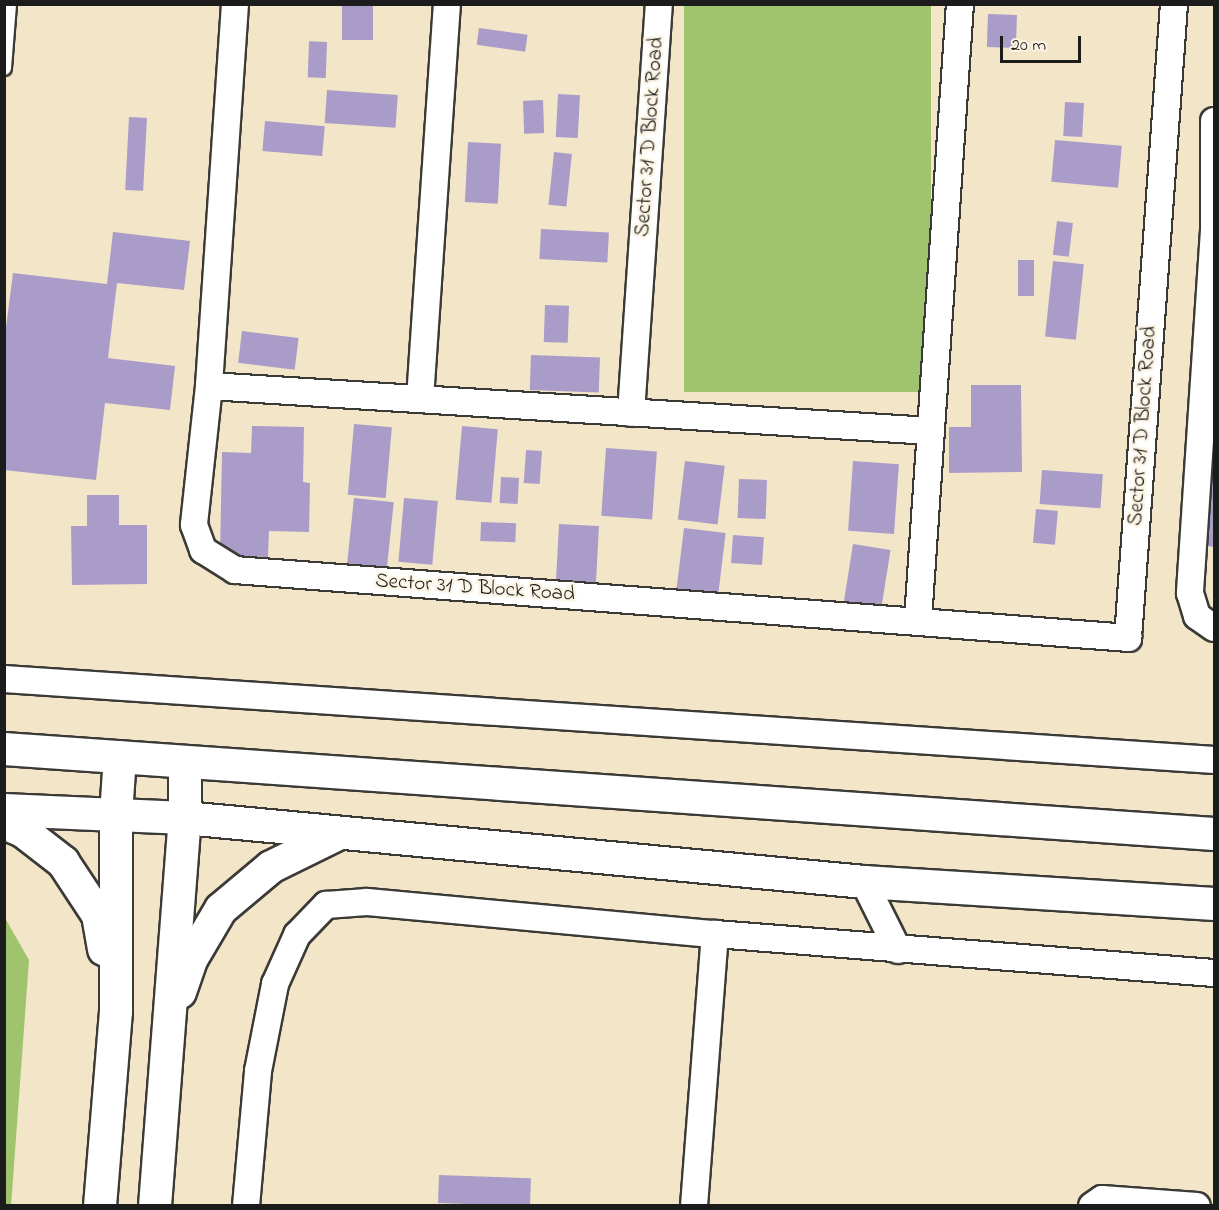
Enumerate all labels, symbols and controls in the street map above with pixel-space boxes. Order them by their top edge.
scale bar [1003,24,1084,62]
text: 20 m [1011,33,1046,59]
street label: Sector 31 D Block Road [630,36,670,238]
street label: Sector 31 D Block Road [1123,325,1163,527]
street label: Sector 31 D Block Road [374,568,576,608]

